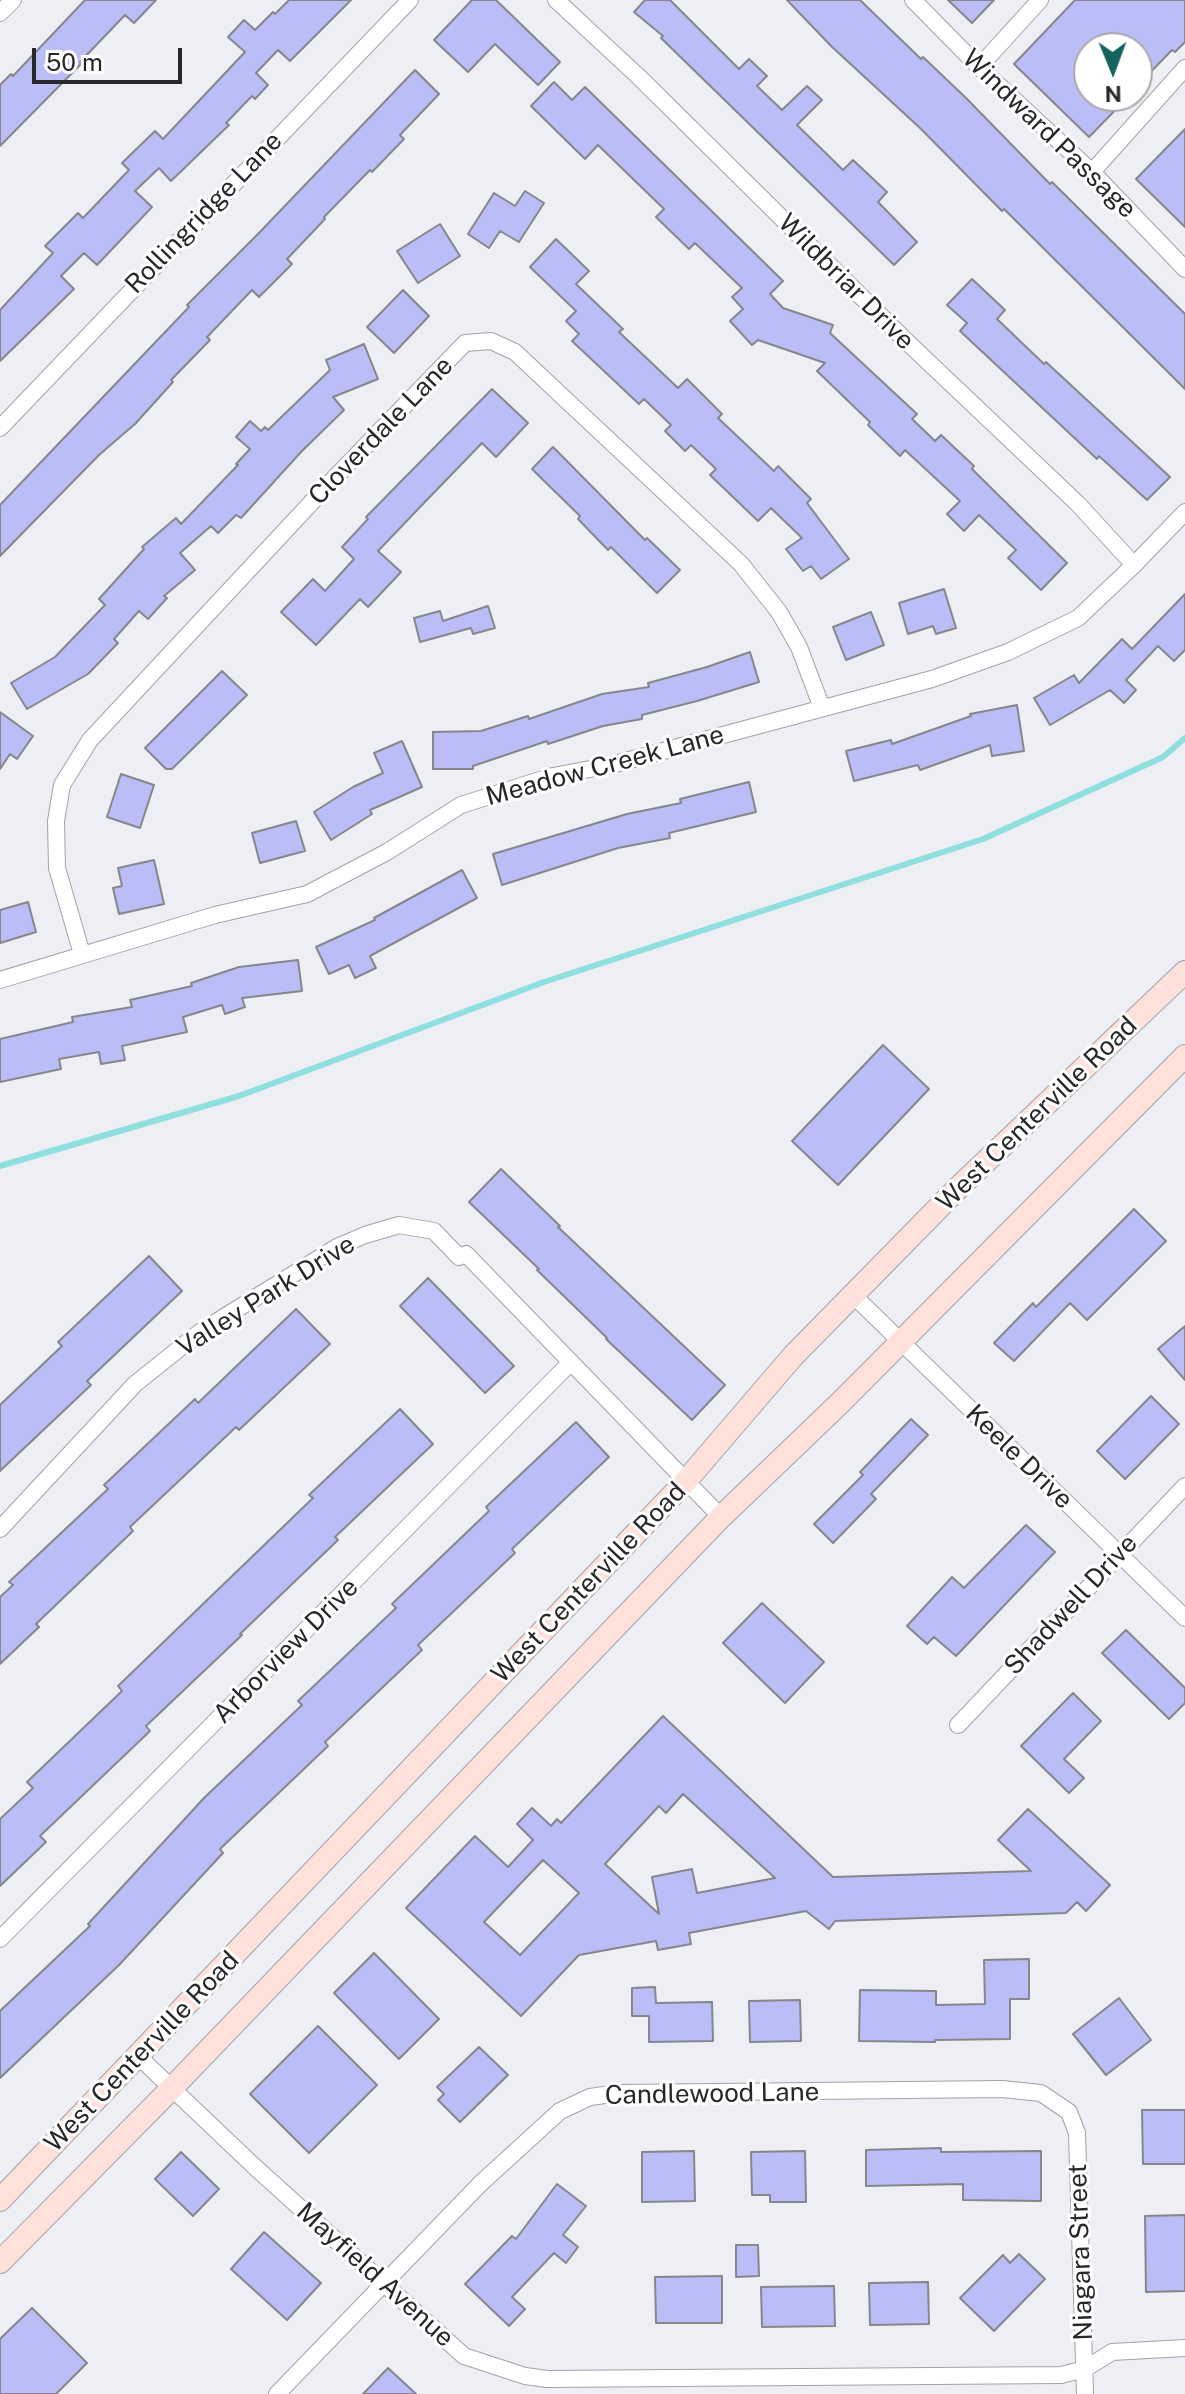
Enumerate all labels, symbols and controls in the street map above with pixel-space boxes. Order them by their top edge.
scale bar [36,32,186,82]
north arrow [1073,32,1153,112]
street label: Windward Passage [956,43,1142,225]
text: 50 m [46,48,103,76]
text: N [1105,81,1122,107]
street label: Rollingridge Lane [119,126,289,300]
street label: Wildbriar Drive [772,208,920,356]
street label: Cloverdale Lane [302,350,460,512]
street label: Meadow Creek Lane [482,719,728,813]
street label: West Centerville Road [930,1010,1144,1218]
street label: Valley Park Drive [171,1229,361,1363]
street label: Keele Drive [959,1398,1079,1516]
street label: West Centerville Road [485,1476,693,1690]
street label: Shadwell Drive [998,1528,1144,1682]
street label: Arborview Drive [207,1572,365,1730]
street label: West Centerville Road [38,1945,246,2159]
street label: Candlewood Lane [604,2077,820,2111]
street label: Niagara Street [1062,2163,1100,2341]
street label: Mayfield Avenue [290,2196,460,2354]

